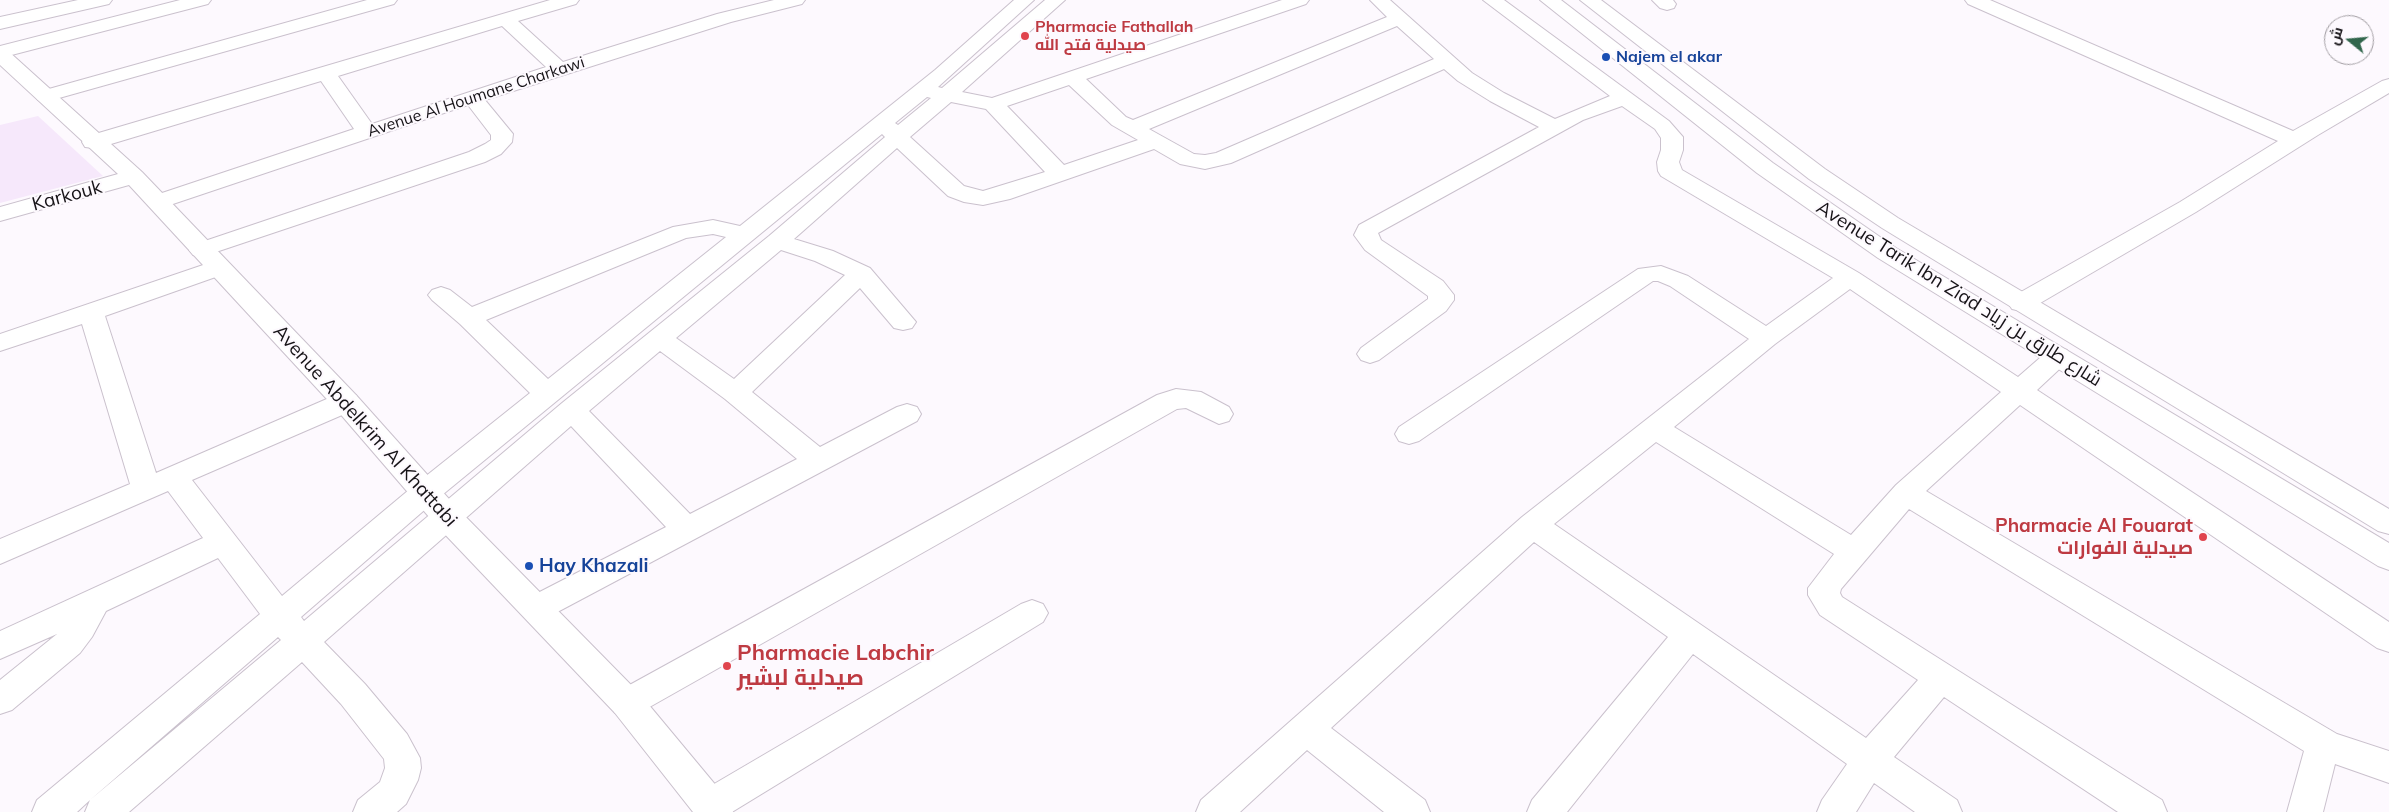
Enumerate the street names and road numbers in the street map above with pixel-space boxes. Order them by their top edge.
street label: Avenue Al Houmane Charkawi [365,53,587,141]
street label: Karkouk [30,176,104,216]
street label: Avenue Tarik Ibn Ziad شارع طارق بن زياد [1812,196,2106,392]
street label: Avenue Abdelkrim Al Khattabi [268,320,462,532]

